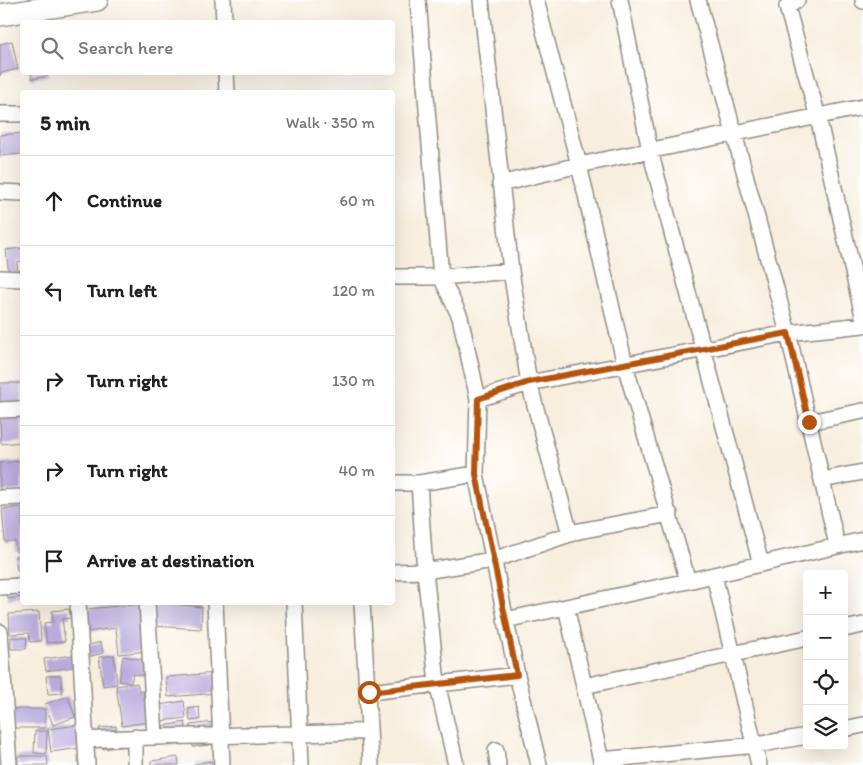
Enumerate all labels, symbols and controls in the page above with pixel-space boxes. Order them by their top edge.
search box [20,20,395,75]
icon: search [38,34,66,62]
text: Search here [78,36,173,59]
text: 5 min [40,110,90,135]
text: Walk · 350 m [286,113,375,132]
icon: ahead [40,187,68,215]
text: Continue [87,189,162,212]
text: 60 m [340,191,375,210]
icon: left [40,277,68,305]
text: Turn left [87,279,157,302]
text: 120 m [332,281,375,300]
icon: right [40,367,68,395]
text: Turn right [87,369,168,392]
text: 130 m [332,371,375,390]
route end [798,411,821,434]
icon: right [40,457,68,485]
text: Turn right [87,459,168,482]
text: 40 m [338,461,375,480]
icon: arrive [40,547,68,575]
text: Arrive at destination [87,549,254,572]
map controls [803,570,848,750]
button: + [803,570,848,615]
button: − [803,615,848,660]
button: locate [803,660,848,705]
route start [358,681,381,704]
button: layers [803,705,848,750]

